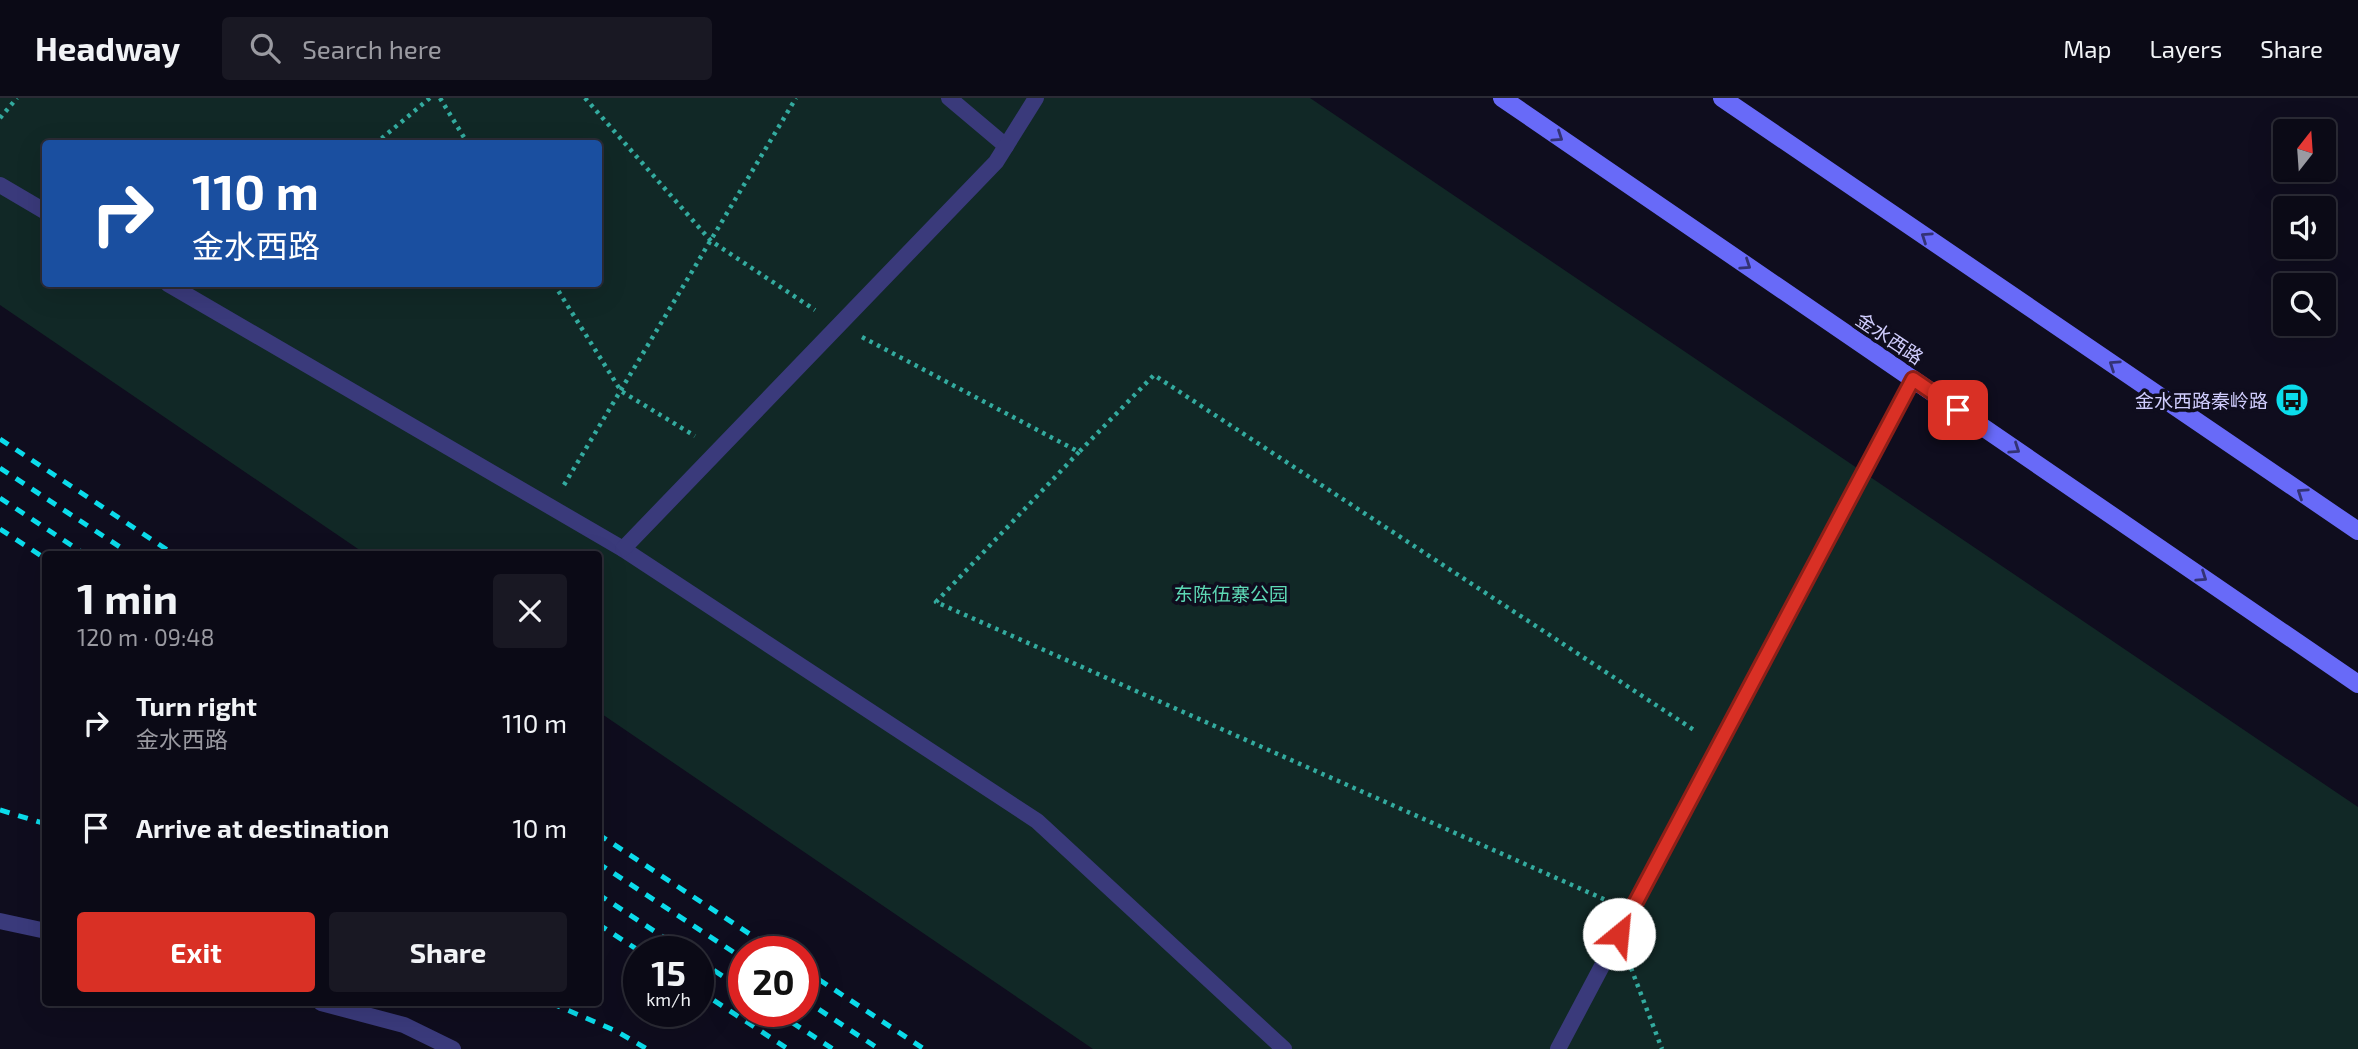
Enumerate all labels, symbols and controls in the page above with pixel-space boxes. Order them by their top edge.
search box [222,17,712,80]
text: Headway [35,28,180,68]
icon: search [246,29,284,67]
text: Search here [302,33,442,64]
text: Map [2063,34,2111,63]
text: Layers [2149,34,2222,63]
text: Share [2260,34,2323,63]
north arrow [2273,119,2336,182]
map controls [2273,119,2336,336]
one-way arrow [1550,128,1563,141]
text: 110 m [192,161,319,220]
icon: right [77,168,168,259]
button: sound [2273,196,2336,259]
text: 金水西路 [192,226,320,264]
one-way arrow [1920,232,1933,245]
one-way arrow [1738,257,1751,269]
button: search [2273,273,2336,336]
street label: 金水西路 [1852,307,1928,369]
one-way arrow [2108,360,2121,373]
pin [1928,380,1988,440]
bus stop icon: 金水西路秦岭路 [2273,381,2311,419]
place label: 金水西路秦岭路 [2135,389,2268,412]
icon: arrive [1939,391,1977,429]
one-way arrow [2007,441,2020,454]
one-way arrow [2296,488,2309,501]
one-way arrow [2194,569,2207,581]
text: 1 min [77,572,178,622]
button: close [493,574,567,648]
park label: 东陈伍寨公园 [1174,582,1288,605]
text: 120 m · 09:48 [77,623,214,651]
text: Turn right [136,690,257,721]
icon: right [77,704,115,742]
text: 110 m [502,707,567,738]
text: 金水西路 [136,725,228,753]
icon: arrive [77,809,115,847]
text: Arrive at destination [136,812,389,843]
text: 10 m [512,812,567,843]
position arrow [1582,897,1656,971]
button: Exit [77,912,315,992]
button: Share [329,912,567,992]
speed limit sign: 20 [728,936,819,1027]
text: 15 [651,951,686,993]
text: km/h [646,988,691,1010]

